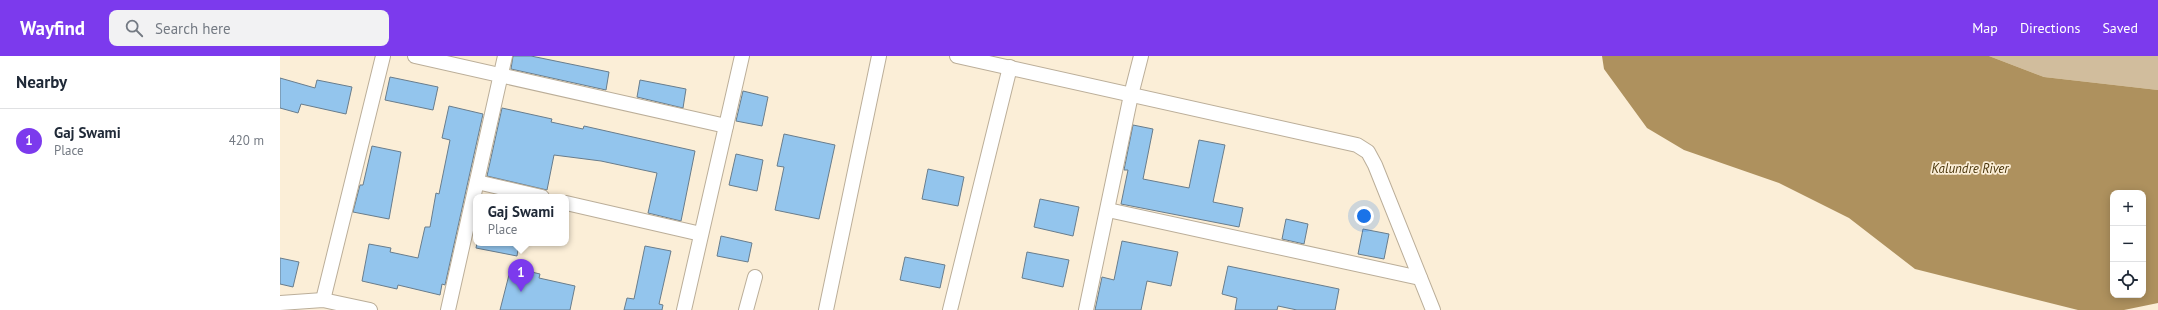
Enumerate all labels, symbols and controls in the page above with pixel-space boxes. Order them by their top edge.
search box [109,10,389,46]
text: Wayfind [20,16,85,40]
icon: search [123,17,145,39]
text: Search here [155,19,231,38]
text: Map [1972,19,1998,37]
text: Directions [2020,19,2080,37]
text: Saved [2102,19,2138,37]
text: Nearby [16,71,67,93]
text: Gaj Swami [54,123,121,142]
text: 1 [25,132,33,149]
text: 420 m [229,132,264,149]
text: Place [54,142,84,159]
water label: Kalundre River [1931,160,2009,177]
map controls [2110,190,2146,298]
button: + [2110,190,2146,226]
popup [473,194,569,246]
text: Gaj Swami [488,202,554,221]
your location [1354,206,1374,226]
text: Place [488,221,517,238]
button: − [2110,226,2146,262]
pin: 1 [508,259,534,292]
button: locate [2110,262,2146,298]

